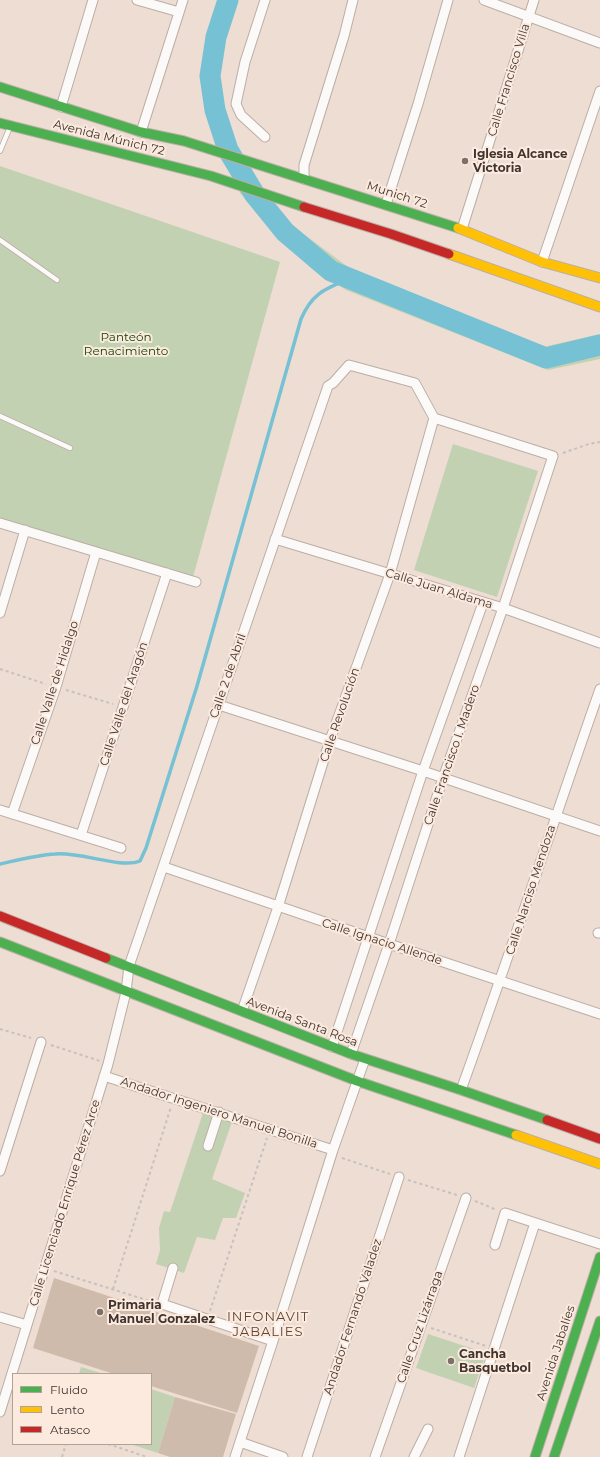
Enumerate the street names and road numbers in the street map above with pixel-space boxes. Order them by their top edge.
street label: Calle Francisco Villa [485,22,533,138]
street label: Avenida Múnich 72 [52,117,166,159]
street label: Munich 72 [365,178,429,212]
street label: Calle Juan Aldama [384,566,494,612]
street label: Calle Valle de Hidalgo [28,619,82,747]
street label: Calle 2 de Abril [207,632,249,720]
street label: Calle Valle del Aragón [97,640,151,768]
street label: Calle Revolución [317,666,363,764]
street label: Calle Francisco I. Madero [421,683,483,827]
street label: Calle Narciso Mendoza [503,823,559,957]
street label: Calle Ignacio Allende [320,916,444,968]
street label: Avenida Santa Rosa [244,994,360,1050]
street label: Andador Ingeniero Manuel Bonilla [119,1074,319,1152]
street label: Calle Licenciado Enrique Pérez Arce [27,1098,103,1308]
street label: Andador Fernando Valadez [321,1237,385,1397]
street label: Calle Cruz Lizárraga [394,1269,446,1385]
street label: Avenida Jabalíes [534,1304,578,1402]

